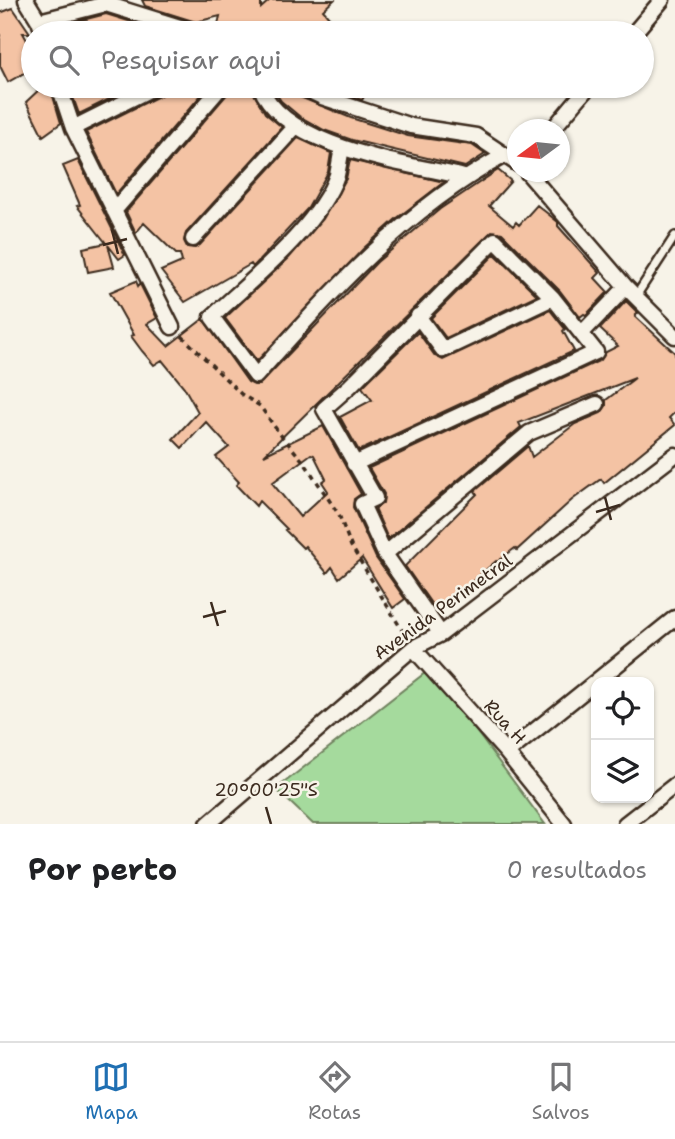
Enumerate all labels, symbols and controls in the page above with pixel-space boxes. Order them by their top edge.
search box [21,21,654,98]
icon: search [45,41,83,79]
text: Pesquisar aqui [101,42,282,77]
north arrow [507,119,570,182]
street label: Avenida Perimetral [369,548,518,665]
map controls [591,677,654,803]
button: locate [591,677,654,740]
street label: Rua H [478,694,532,750]
button: layers [591,740,654,803]
text: 20°00'25"S [214,778,318,802]
text: Por perto [28,849,177,890]
text: 0 resultados [507,855,647,885]
tab: Mapa [85,1058,138,1125]
tab: Rotas [308,1058,361,1125]
tab: Salvos [532,1058,590,1125]

